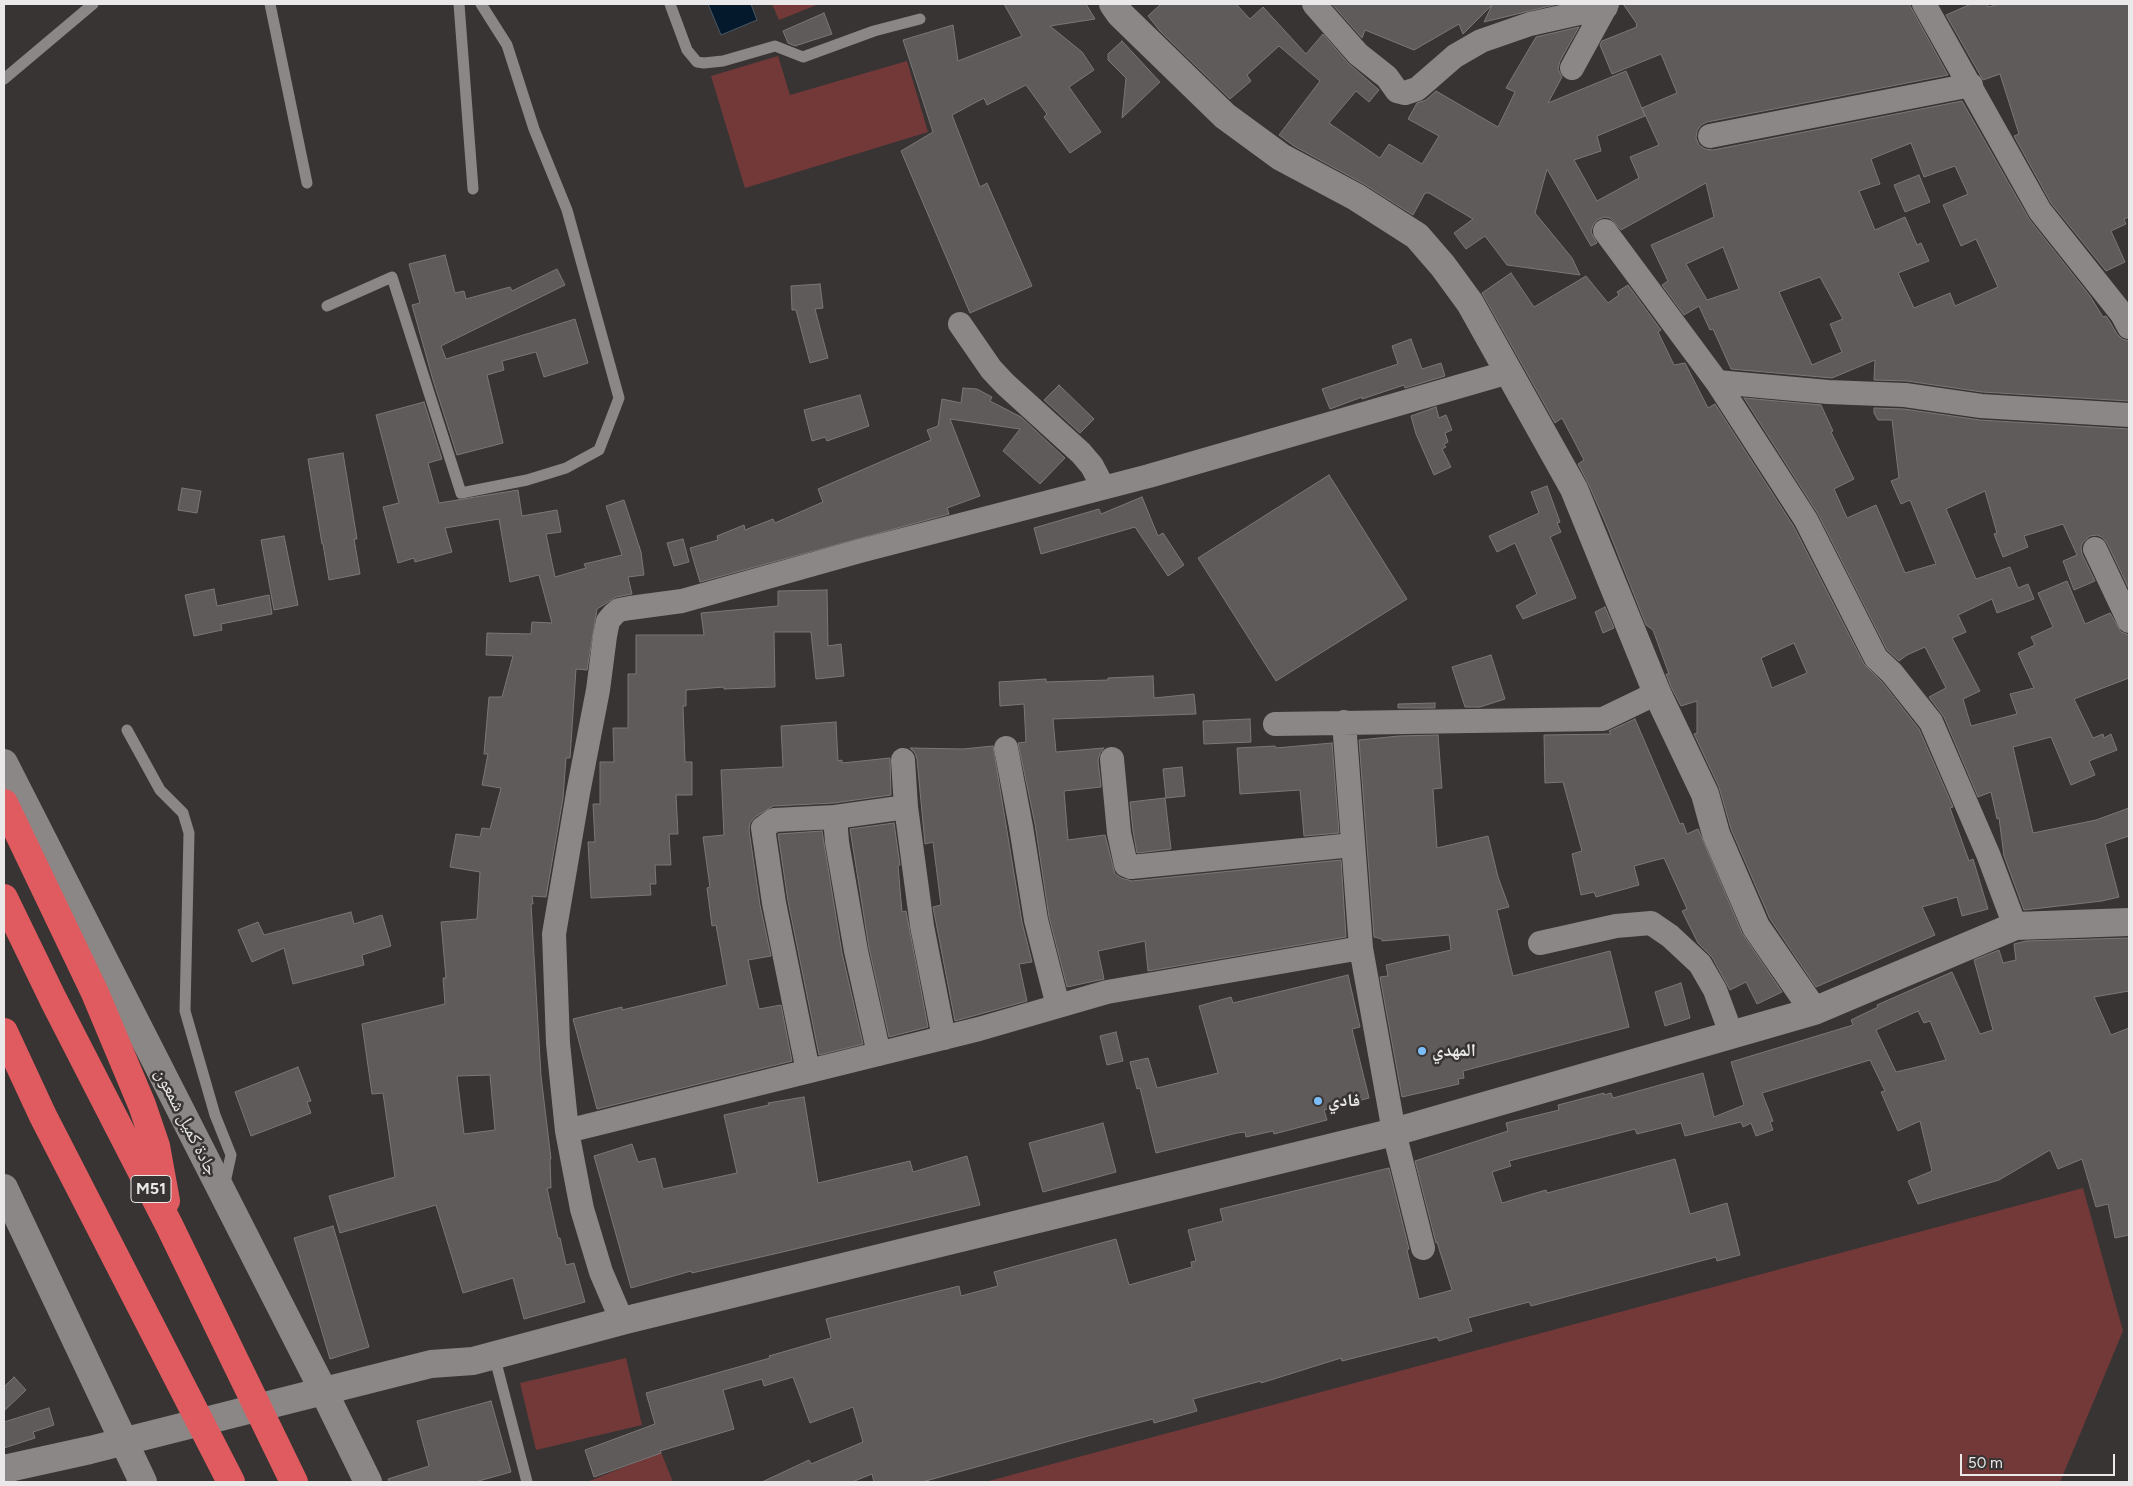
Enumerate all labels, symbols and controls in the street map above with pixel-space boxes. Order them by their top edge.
place label: المهدي [1432,1040,1476,1062]
marker: المهدي [1416,1045,1428,1057]
street label: جادة كميل شمعون [150,1065,222,1179]
place label: فادي [1328,1090,1360,1112]
marker: فادي [1312,1095,1324,1107]
road number: M51 [131,1176,171,1202]
scale bar [1963,1444,2118,1476]
text: 50 m [1968,1454,2003,1472]

